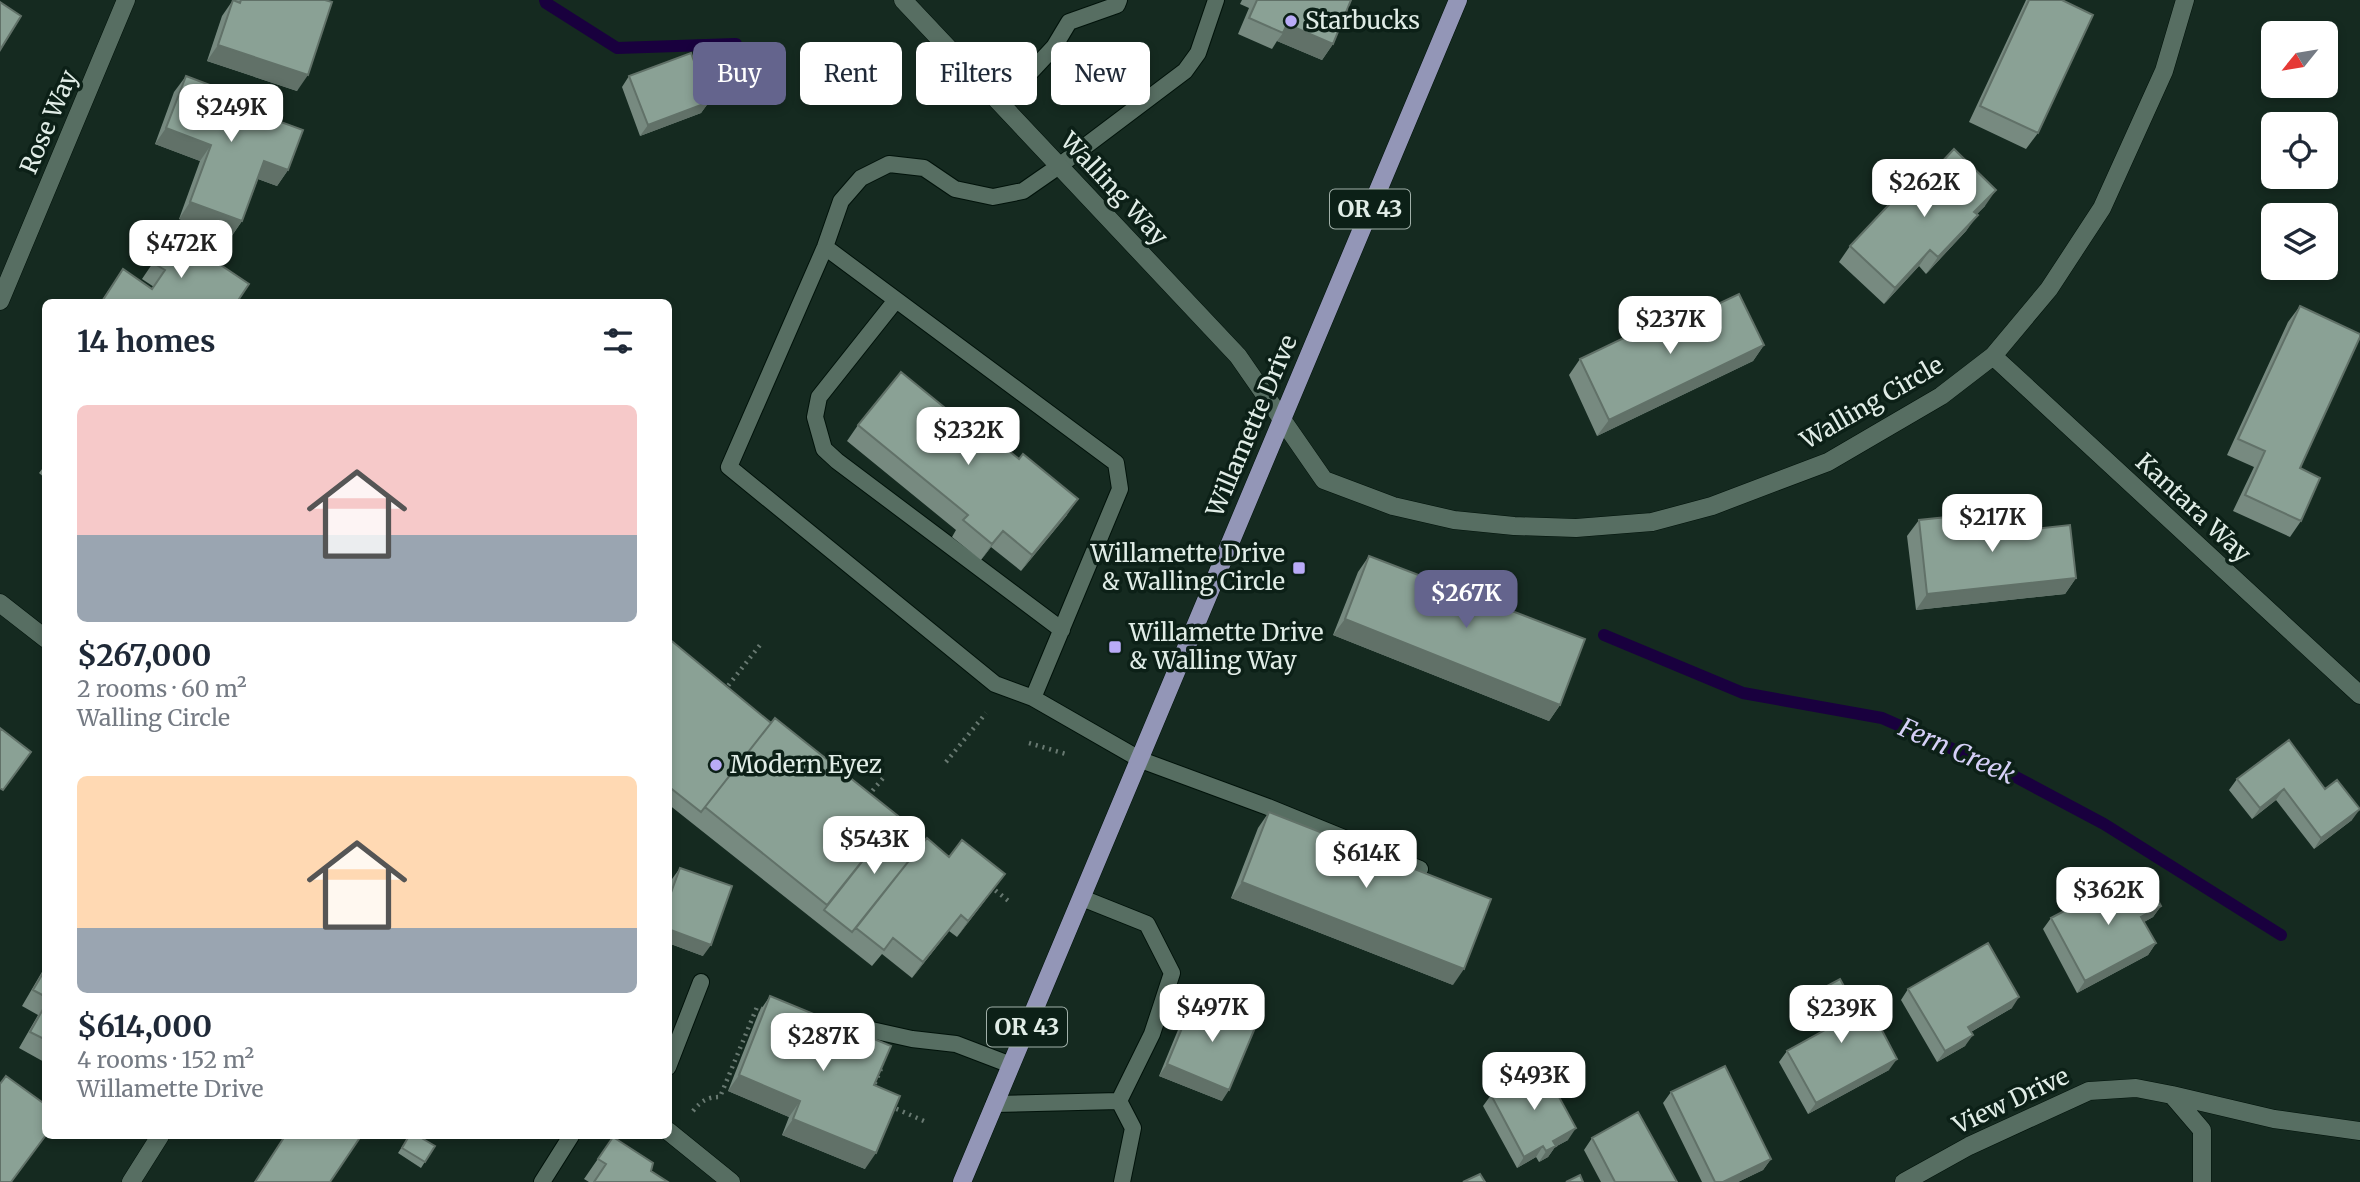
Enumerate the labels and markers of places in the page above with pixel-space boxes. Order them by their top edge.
place label: Starbucks [1305,5,1420,36]
marker: Starbucks [1283,13,1299,29]
pin: $249K [182,85,280,144]
pin: $262K [1875,160,1973,219]
pin: $472K [132,220,230,280]
pin: $237K [1621,296,1719,356]
pin: $232K [919,407,1017,467]
pin: $217K [1943,494,2041,554]
place label: Willamette Drive & Walling Circle [1089,538,1285,597]
marker: Willamette Drive & Walling Circle [1291,560,1307,576]
pin: $267K [1417,570,1515,630]
place label: Willamette Drive & Walling Way [1128,617,1324,676]
marker: Willamette Drive & Walling Way [1107,639,1123,655]
place label: Modern Eyez [730,749,882,780]
marker: Modern Eyez [708,757,724,773]
pin: $543K [825,816,923,876]
pin: $614K [1317,830,1415,890]
pin: $362K [2059,867,2157,927]
pin: $497K [1163,984,1261,1044]
pin: $239K [1792,986,1890,1045]
pin: $287K [774,1014,872,1073]
pin: $493K [1485,1052,1583,1112]

